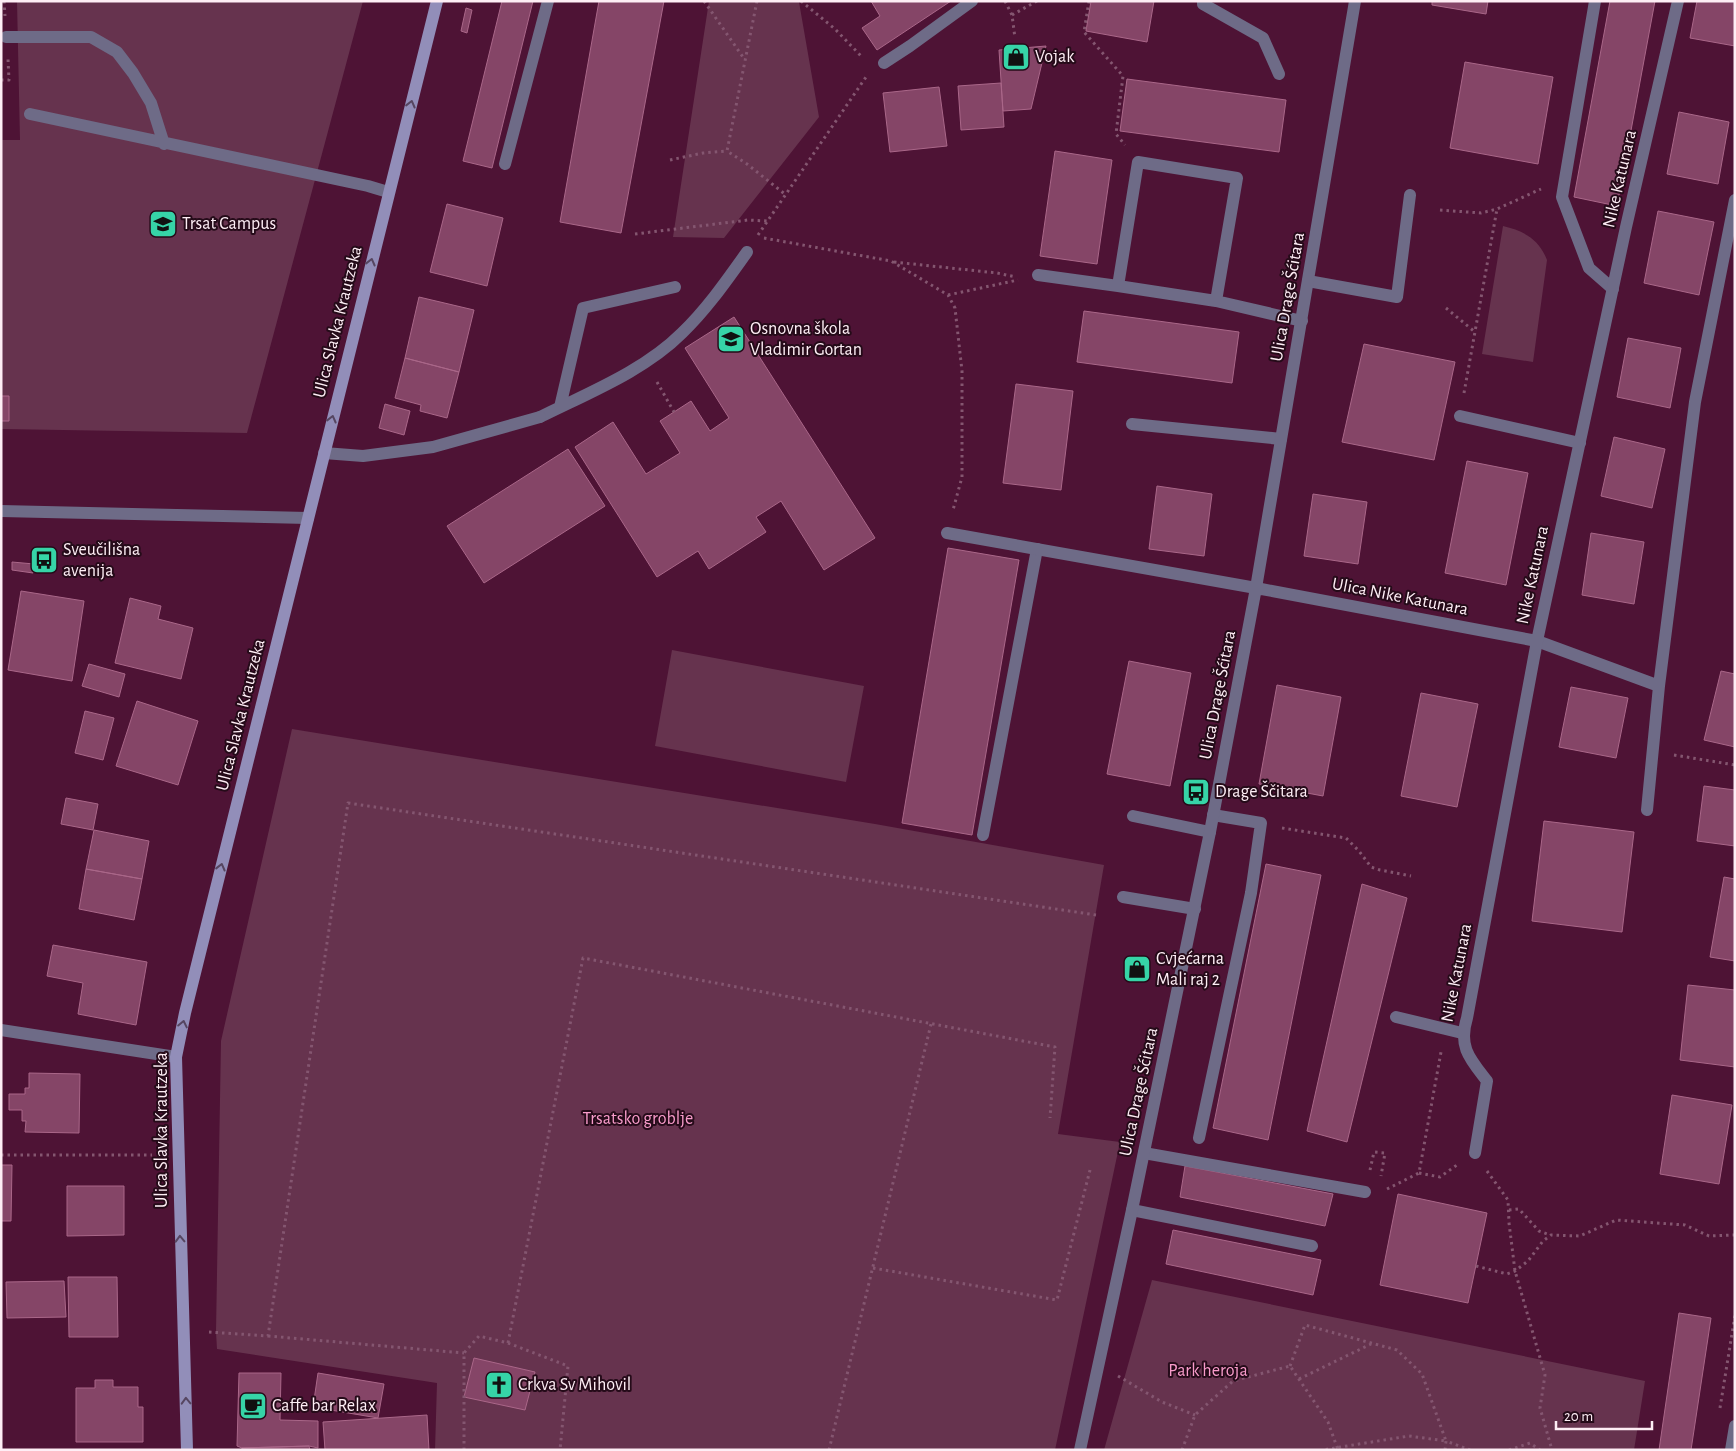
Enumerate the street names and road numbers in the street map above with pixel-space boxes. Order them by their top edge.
street label: Nike Katunara [1600,128,1640,230]
street label: Ulica Drage Šćitara [1265,230,1308,363]
street label: Ulica Slavka Krautzeka [310,244,366,400]
street label: Nike Katunara [1514,524,1552,626]
street label: Ulica Nike Katunara [1331,575,1469,619]
street label: Ulica Drage Šćitara [1194,628,1239,761]
street label: Ulica Slavka Krautzeka [213,637,269,793]
street label: Nike Katunara [1439,922,1475,1024]
street label: Ulica Drage Šćitara [1114,1025,1161,1158]
street label: Ulica Slavka Krautzeka [153,1052,171,1208]

